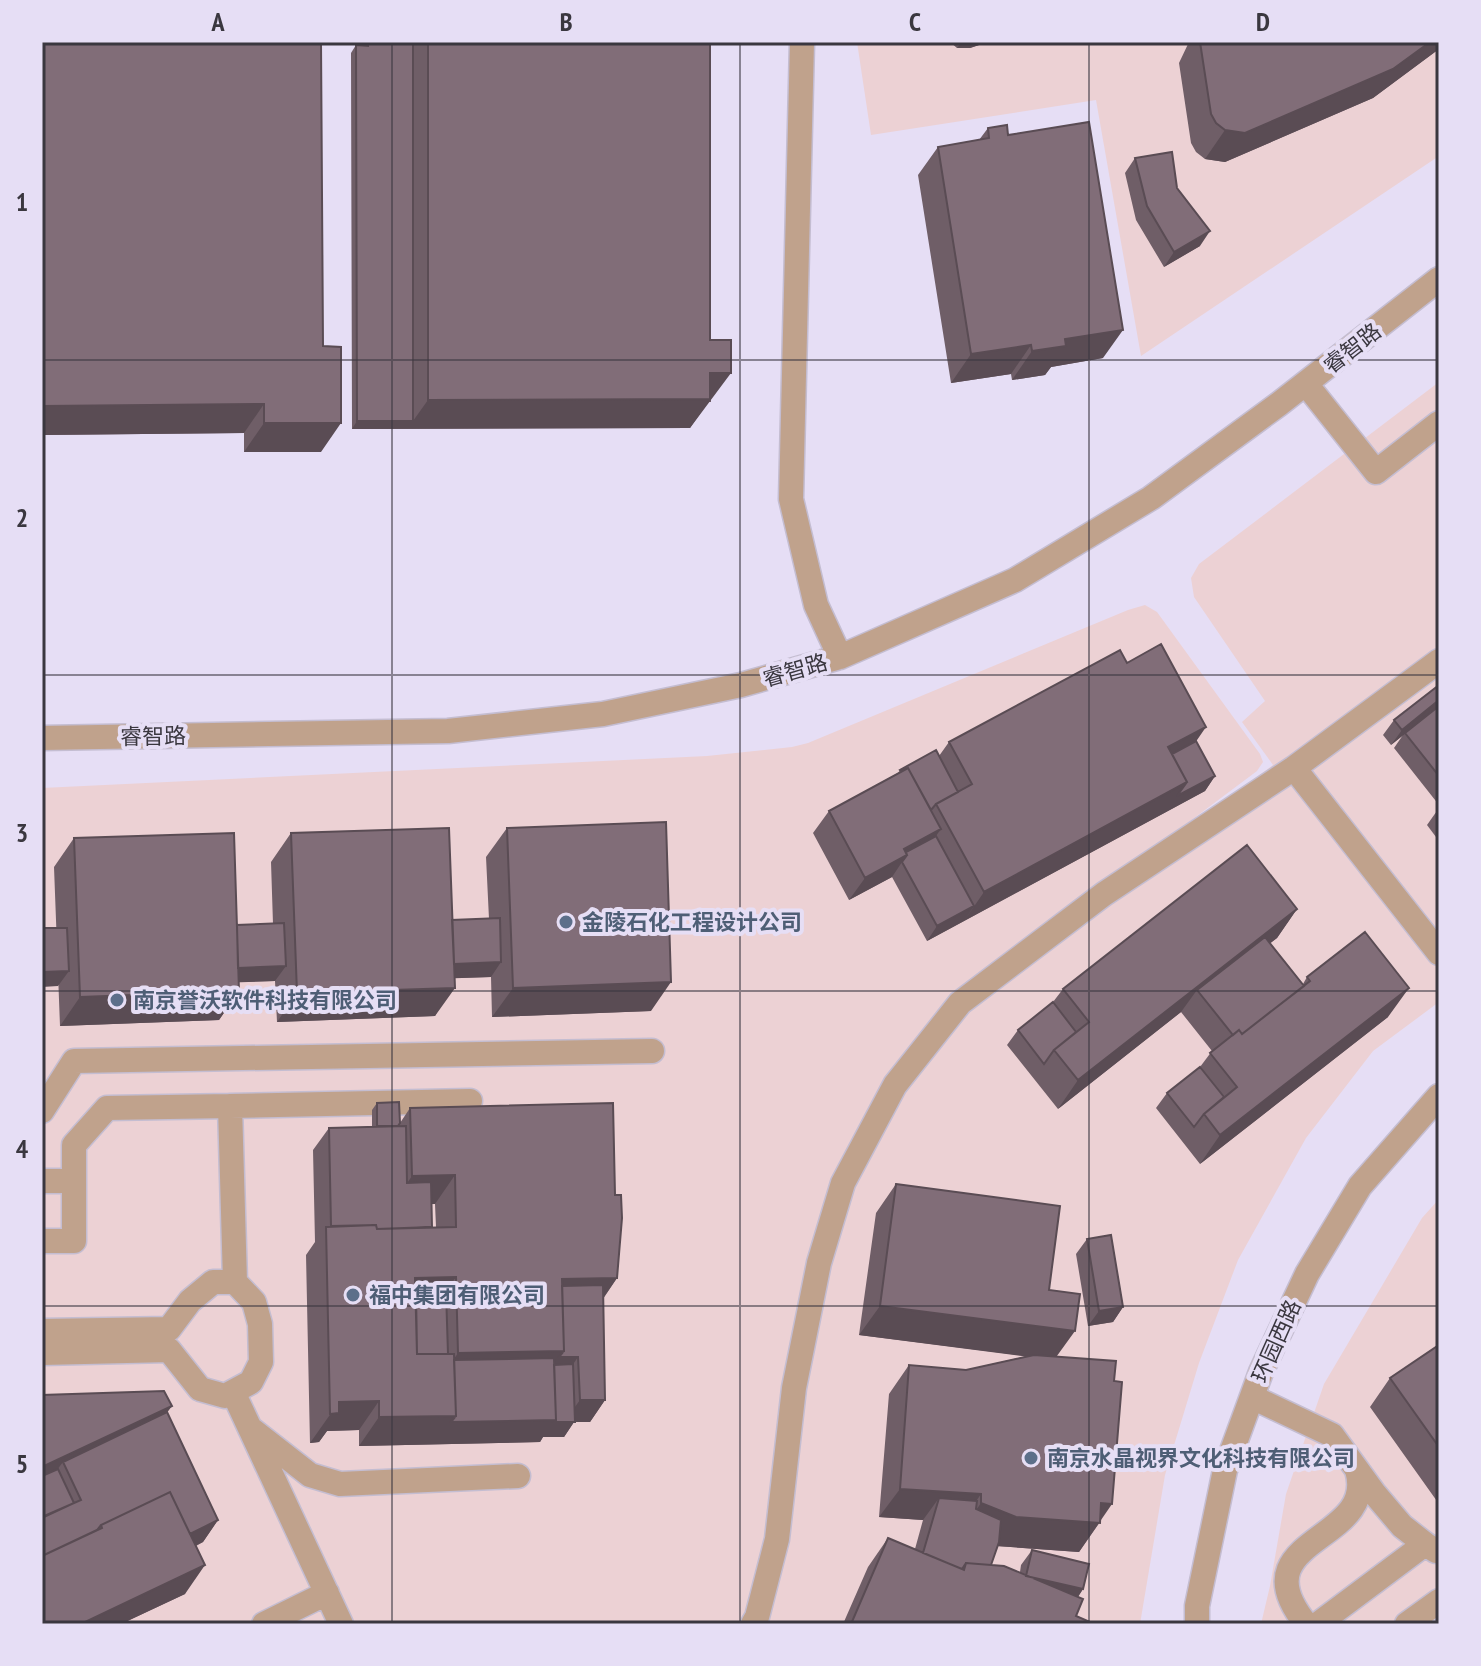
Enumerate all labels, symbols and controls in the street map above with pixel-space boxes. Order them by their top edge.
text: A [210,5,225,38]
text: B [560,5,573,38]
text: C [909,5,921,38]
text: D [1256,5,1270,38]
text: 1 [16,185,28,218]
street label: 睿智路 [1317,317,1387,379]
text: 2 [16,501,28,534]
street label: 睿智路 [759,647,831,693]
street label: 睿智路 [120,721,186,751]
text: 3 [16,816,28,849]
place label: 金陵石化工程设计公司 [582,908,802,936]
marker: 金陵石化工程设计公司 [557,913,575,931]
place label: 南京誉沃软件科技有限公司 [133,986,397,1014]
marker: 南京誉沃软件科技有限公司 [108,991,126,1009]
text: 4 [16,1132,29,1165]
place label: 福中集团有限公司 [369,1281,545,1309]
marker: 福中集团有限公司 [344,1286,362,1304]
street label: 环园西路 [1245,1295,1307,1387]
place label: 南京水晶视界文化科技有限公司 [1047,1444,1355,1472]
text: 5 [16,1447,28,1480]
marker: 南京水晶视界文化科技有限公司 [1022,1449,1040,1467]

